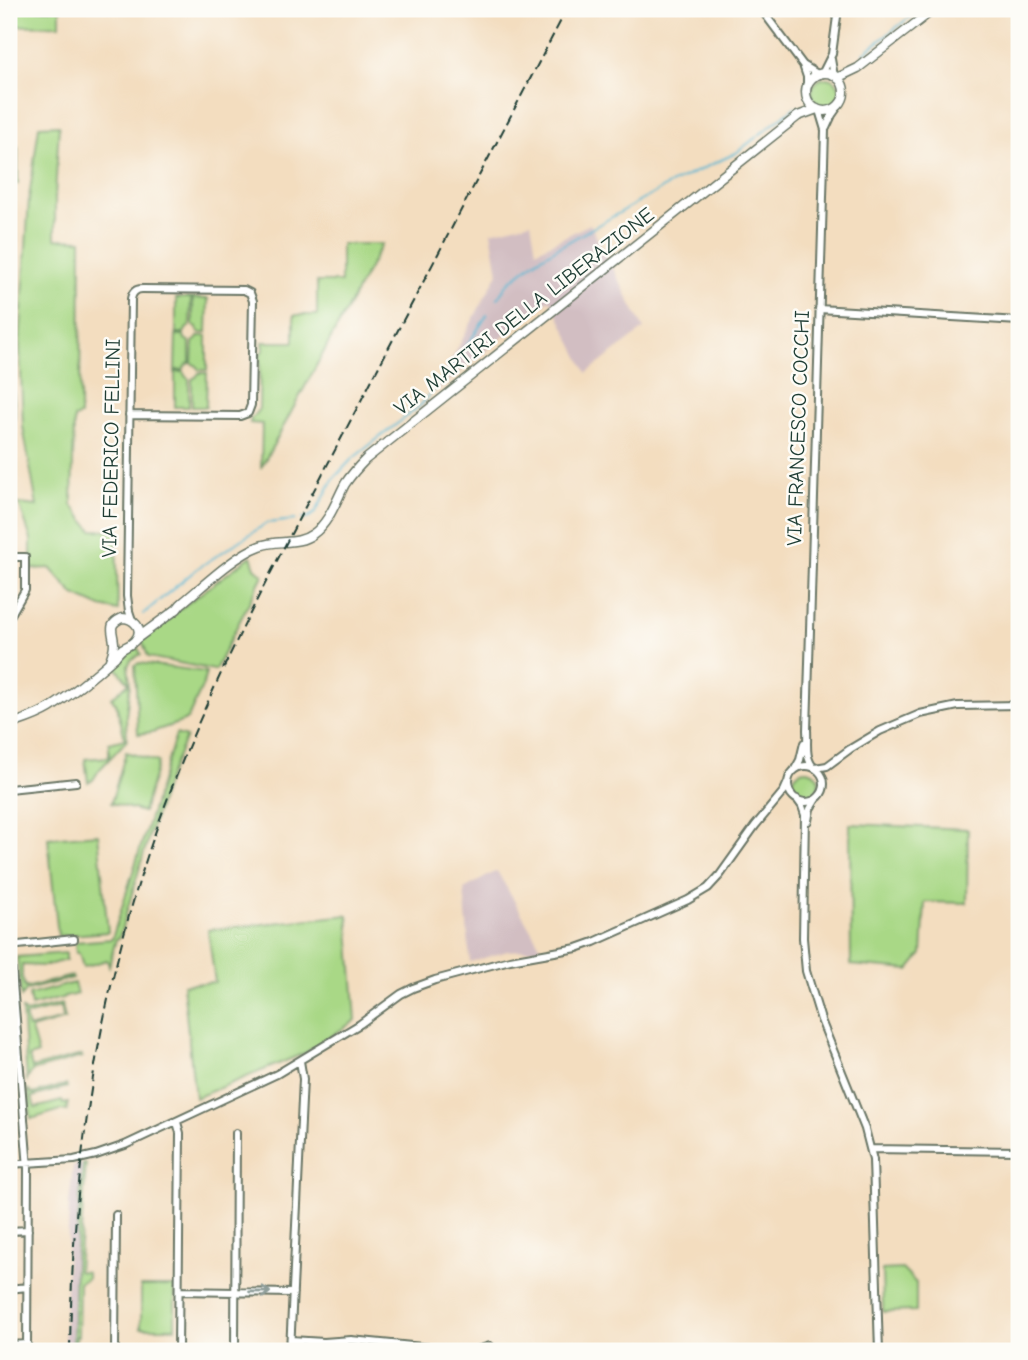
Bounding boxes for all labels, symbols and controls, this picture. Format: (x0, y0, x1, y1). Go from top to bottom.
street label: VIA MARTIRI DELLA LIBERAZIONE (389, 202, 659, 420)
street label: VIA FRANCESCO COCCHI (782, 310, 814, 546)
street label: VIA FEDERICO FELLINI (97, 338, 125, 558)
one-way arrow (249, 1286, 272, 1299)

